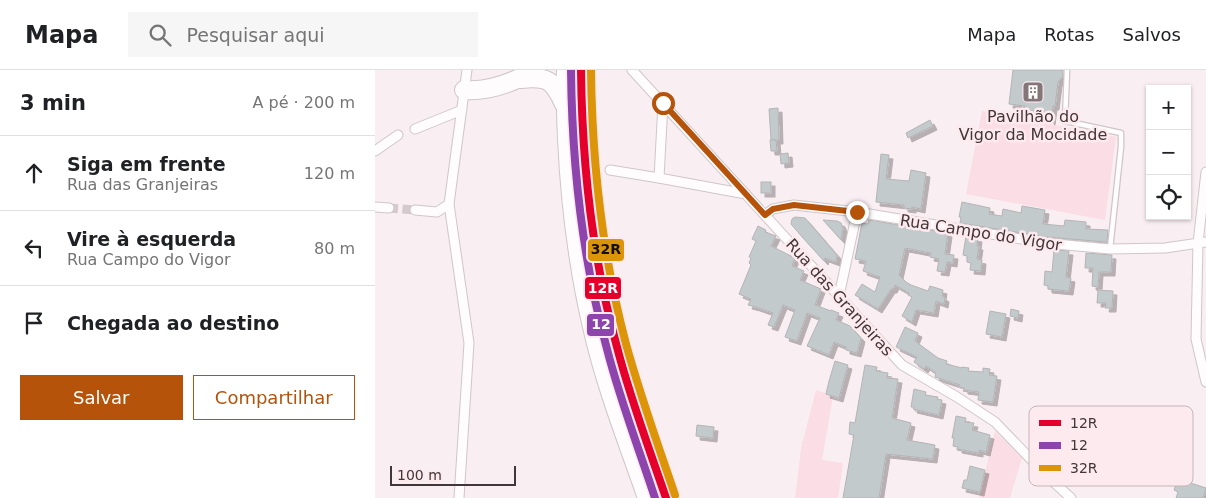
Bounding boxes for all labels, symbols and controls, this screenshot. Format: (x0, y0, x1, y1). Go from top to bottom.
search box (128, 12, 478, 57)
text: Mapa (25, 21, 98, 49)
icon: search (146, 21, 174, 49)
text: Pesquisar aqui (186, 24, 325, 46)
text: Mapa (967, 24, 1016, 45)
text: Rotas (1044, 24, 1095, 45)
text: Salvos (1123, 24, 1181, 45)
building icon: Pavilhão do Vigor da Mocidade (1021, 80, 1045, 104)
map controls (1146, 85, 1191, 220)
button: + (1146, 85, 1191, 130)
text: 3 min (20, 91, 86, 115)
route start (652, 92, 675, 115)
text: A pé · 200 m (253, 93, 355, 112)
place label: Pavilhão do Vigor da Mocidade (959, 107, 1107, 144)
button: − (1146, 130, 1191, 175)
text: Siga em frente (67, 153, 226, 175)
icon: ahead (20, 159, 48, 187)
text: 120 m (304, 164, 355, 183)
text: Rua das Granjeiras (67, 175, 218, 194)
button: locate (1146, 175, 1191, 220)
route end (846, 201, 869, 224)
street label: Rua Campo do Vigor (899, 210, 1064, 255)
text: Vire à esquerda (67, 228, 236, 250)
icon: left (20, 234, 48, 262)
street label: Rua das Granjeiras (782, 235, 897, 360)
line badge: 32R (587, 238, 625, 262)
text: 80 m (314, 239, 355, 258)
text: 32R (591, 241, 621, 257)
text: Rua Campo do Vigor (67, 250, 231, 269)
line badge: 12R (584, 276, 622, 300)
text: 12R (588, 280, 618, 296)
icon: arrive (20, 309, 48, 337)
text: Chegada ao destino (67, 312, 279, 334)
line badge: 12 (586, 313, 615, 337)
text: 12 (591, 316, 611, 332)
button: Salvar (20, 375, 183, 420)
button: Compartilhar (193, 375, 355, 420)
legend (1029, 406, 1193, 486)
text: 12R (1070, 415, 1098, 431)
text: 12 (1070, 437, 1088, 453)
text: 32R (1070, 460, 1098, 476)
scale bar (390, 463, 516, 486)
text: 100 m (397, 467, 442, 483)

